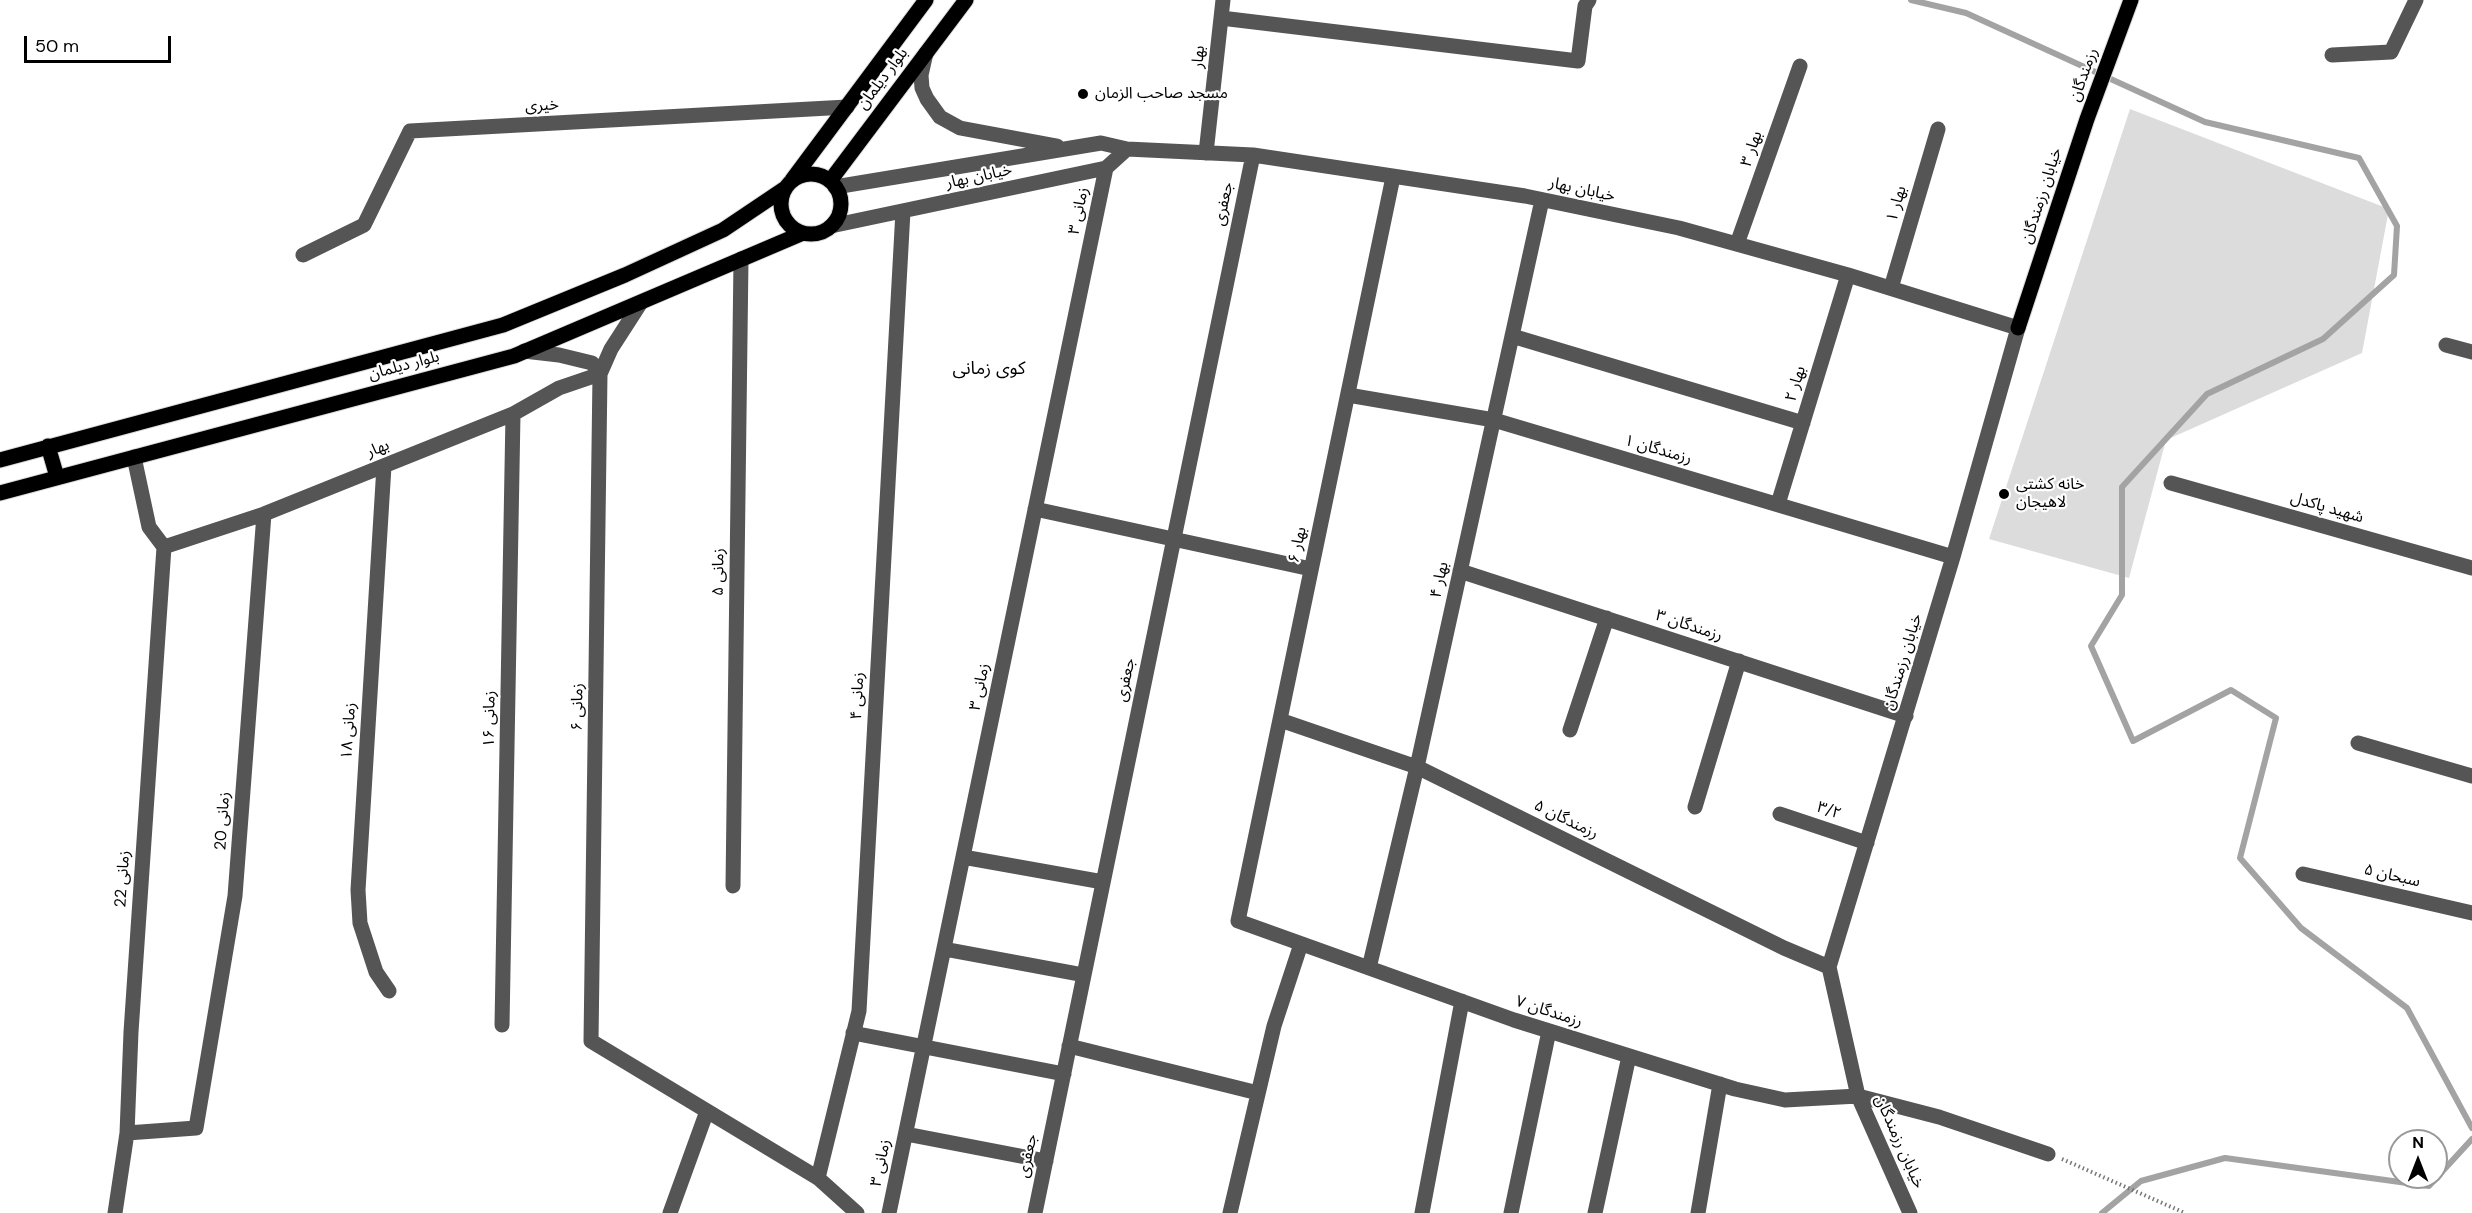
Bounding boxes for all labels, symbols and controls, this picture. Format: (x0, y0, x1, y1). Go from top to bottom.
scale bar (27, 24, 174, 62)
text: 50 m (35, 34, 79, 58)
street label: بلوار دیلمان (853, 44, 913, 114)
street label: بهار (1188, 45, 1210, 69)
street label: رزمندگان (2065, 46, 2103, 104)
place label: مسجد صاحب الزمان (1095, 84, 1228, 104)
marker: مسجد صاحب الزمان (1076, 87, 1090, 101)
street label: خیری (525, 96, 559, 116)
street label: بهار ۳ (1737, 129, 1767, 169)
street label: خیابان رزمندگان (2017, 146, 2067, 246)
street label: خیابان بهار (944, 161, 1014, 193)
street label: خیابان بهار (1547, 174, 1617, 206)
street label: جعفری (1210, 180, 1238, 228)
street label: بهار ۱ (1883, 184, 1911, 224)
street label: زمانی ۳ (1065, 186, 1093, 236)
street label: بلوار دیلمان (366, 347, 442, 385)
district label: کوی زمانی (952, 358, 1026, 380)
street label: بهار ۲ (1782, 364, 1810, 404)
street label: رزمندگان ۱ (1622, 431, 1694, 469)
street label: بهار (364, 436, 392, 462)
place label: خانه کشتی لاهیجان (2016, 475, 2084, 513)
marker: خانه کشتی لاهیجان (1997, 487, 2011, 501)
street label: شهید پاکدل (2288, 488, 2366, 528)
street label: بهار ۶ (1285, 525, 1311, 565)
street label: زمانی ۵ (709, 548, 729, 596)
street label: بهار ۴ (1427, 560, 1453, 600)
street label: رزمندگان ۳ (1653, 606, 1725, 646)
street label: خیابان رزمندگان (1879, 611, 1927, 713)
street label: جعفری (1112, 656, 1140, 704)
street label: زمانی ۳ (966, 662, 994, 712)
street label: زمانی ۴ (847, 672, 869, 720)
street label: زمانی ۶ (568, 683, 588, 731)
street label: زمانی ۱۶ (480, 690, 500, 748)
street label: زمانی ۱۸ (337, 702, 361, 760)
street label: زمانی 20 (211, 791, 235, 851)
street label: رزمندگان ۵ (1531, 796, 1601, 844)
street label: ۳/۲ (1814, 798, 1844, 824)
street label: زمانی 22 (111, 850, 135, 908)
street label: سبحان ۵ (2362, 860, 2422, 892)
street label: رزمندگان ۷ (1513, 992, 1585, 1032)
street label: خیابان رزمندگان (1870, 1092, 1928, 1192)
north arrow (2388, 1129, 2448, 1189)
street label: جعفری (1014, 1132, 1042, 1180)
text: N (2412, 1132, 2424, 1153)
street label: زمانی ۳ (867, 1138, 895, 1188)

